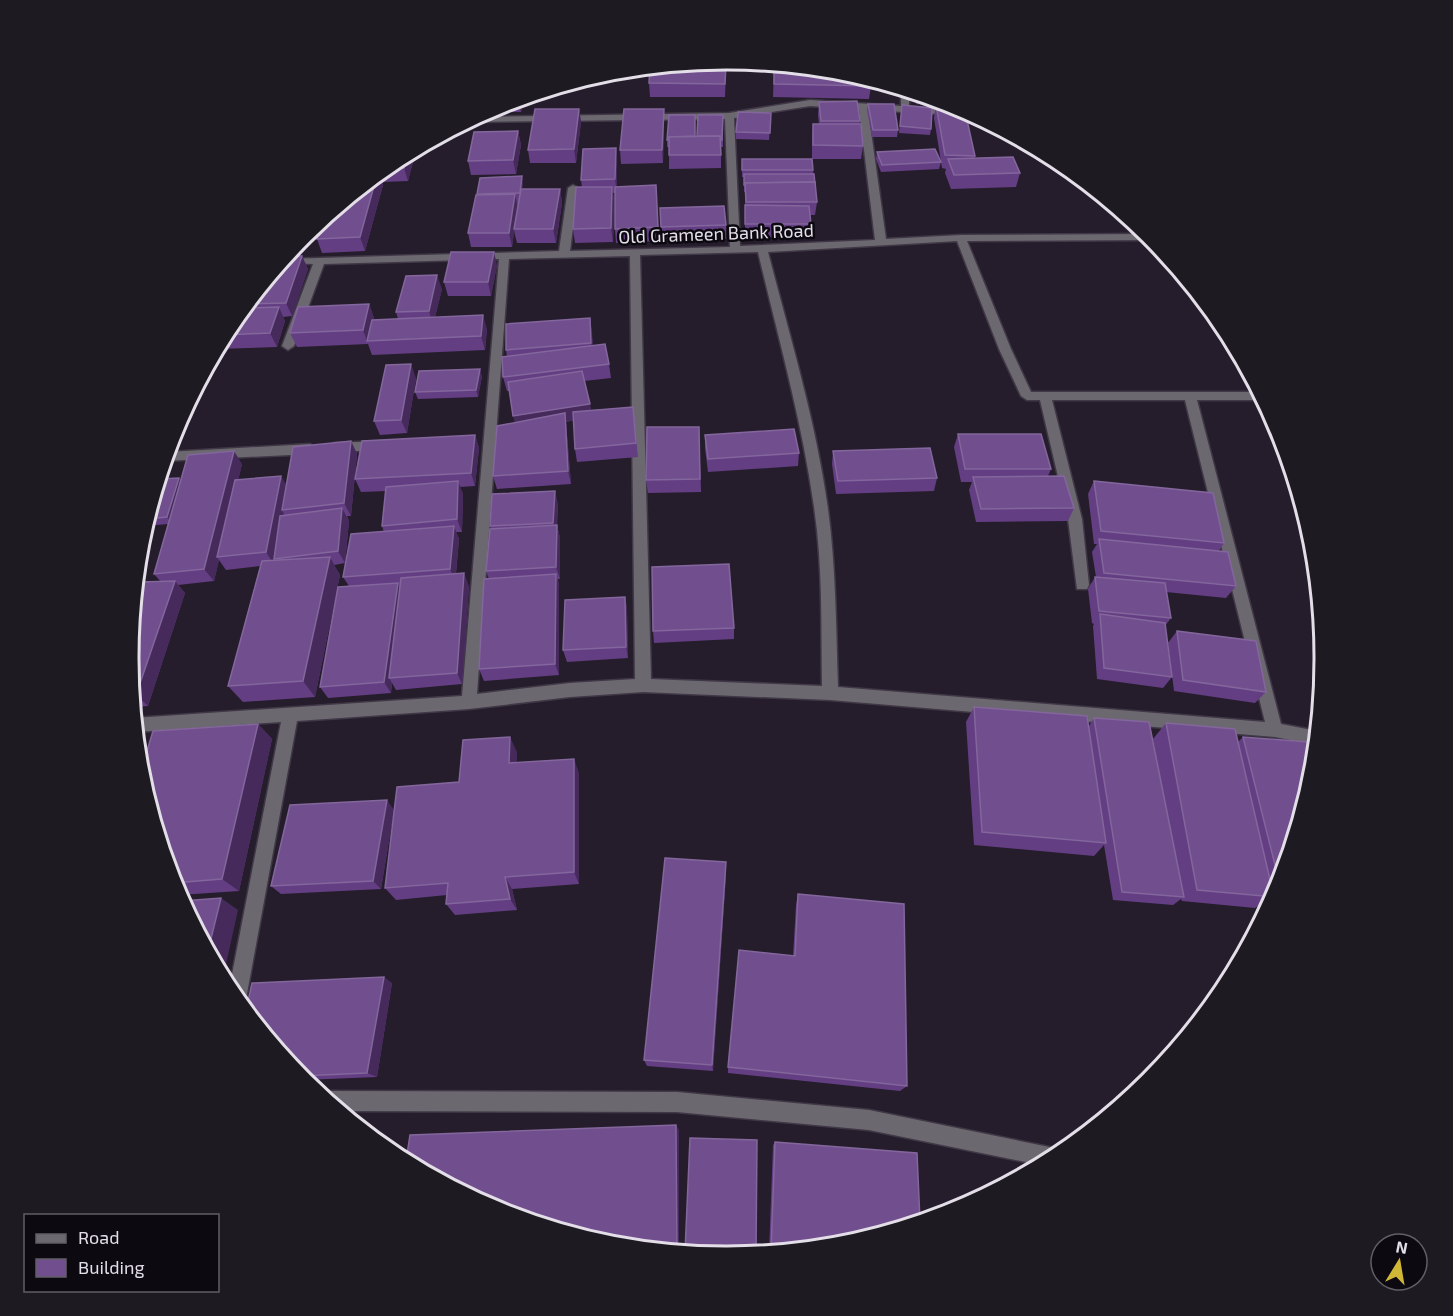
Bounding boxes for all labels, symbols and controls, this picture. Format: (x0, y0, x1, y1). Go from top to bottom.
street label: Old Grameen Bank Road (618, 219, 814, 247)
legend (24, 1214, 219, 1292)
text: Road (78, 1226, 119, 1248)
north arrow (1369, 1232, 1429, 1292)
text: N (1394, 1236, 1409, 1257)
text: Building (78, 1256, 145, 1278)

